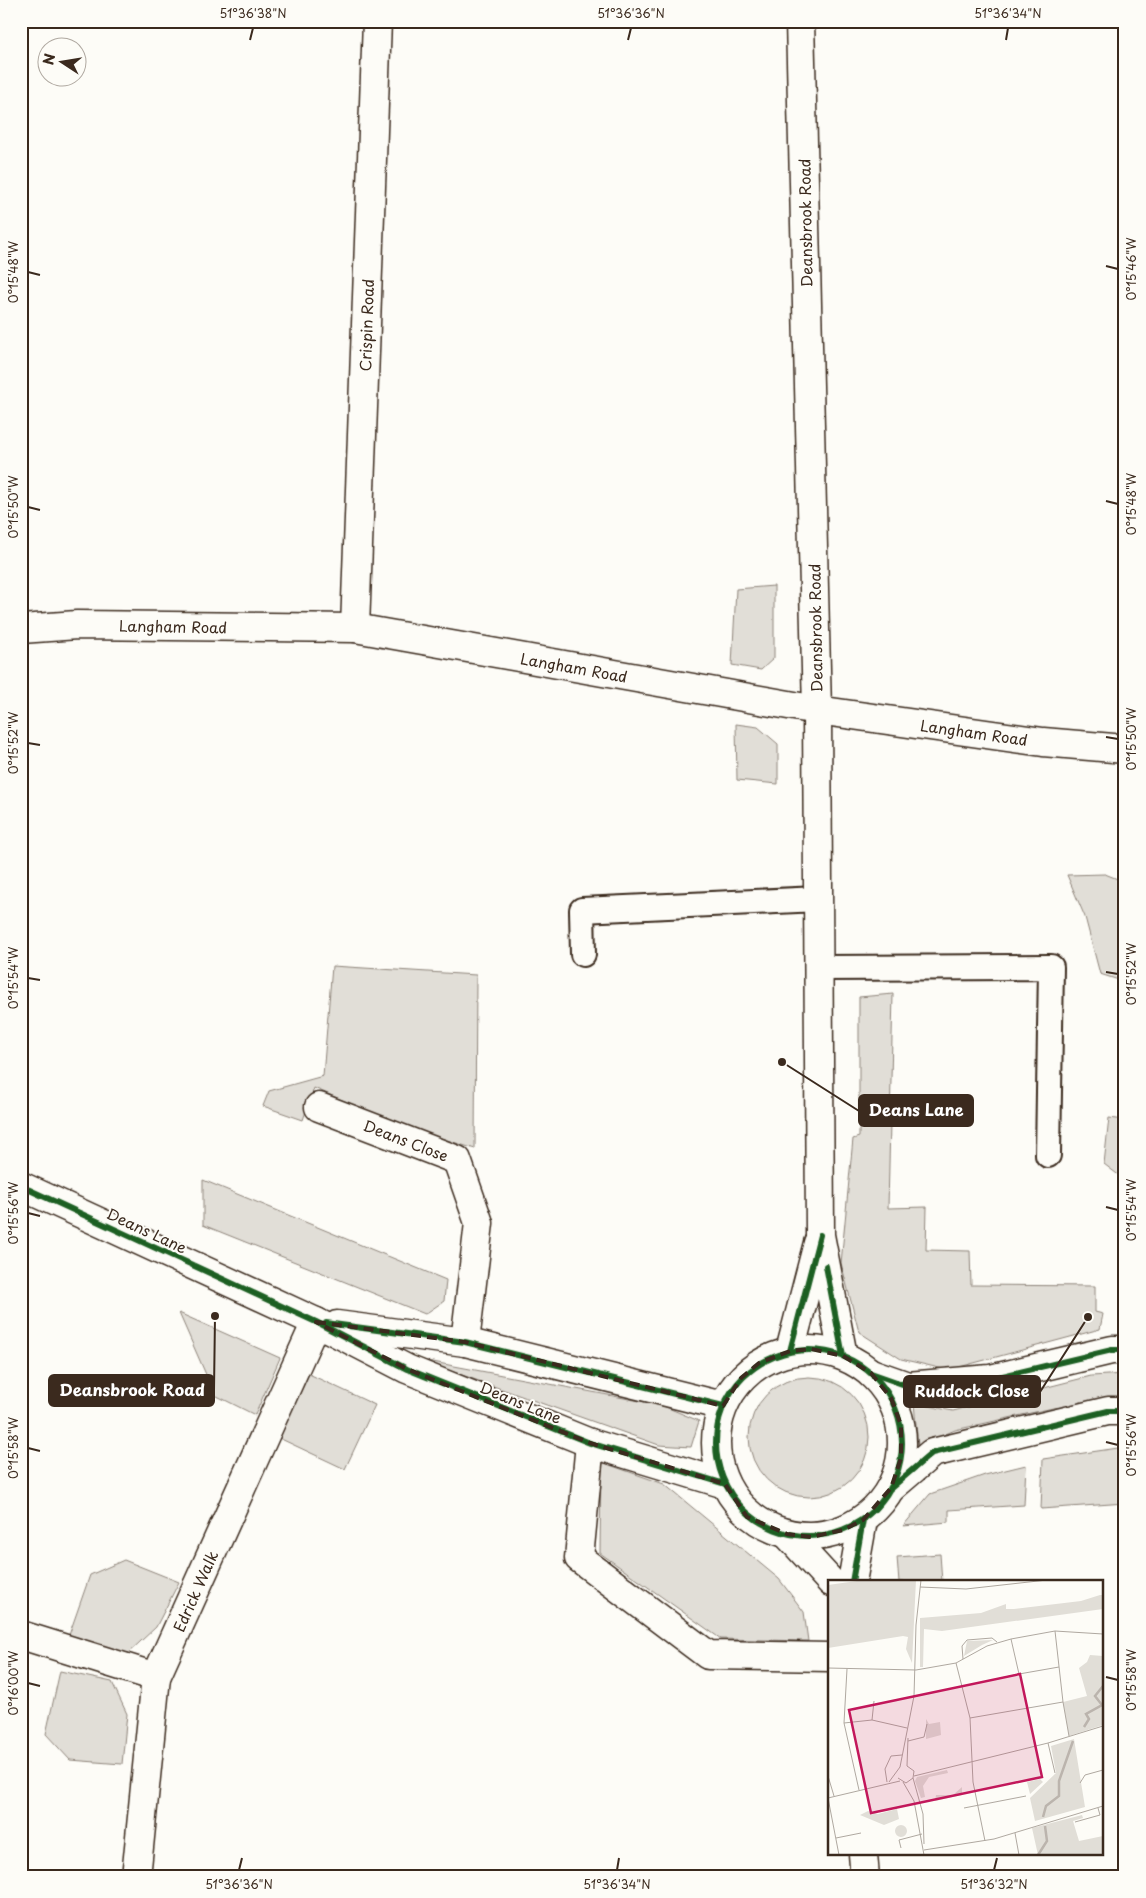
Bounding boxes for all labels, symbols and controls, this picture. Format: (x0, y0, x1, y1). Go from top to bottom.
text: 51°36'38"N (219, 4, 287, 22)
text: 51°36'36"N (597, 4, 665, 22)
text: 51°36'34"N (974, 4, 1042, 22)
north arrow (38, 38, 88, 88)
text: N (37, 52, 60, 67)
street label: Deansbrook Road (792, 158, 818, 288)
text: 0°15'46"W (1122, 237, 1140, 301)
text: 0°15'48"W (4, 240, 22, 303)
street label: Crispin Road (353, 278, 379, 372)
text: 0°15'48"W (1122, 472, 1140, 535)
text: 0°15'50"W (4, 475, 22, 539)
street label: Deansbrook Road (802, 563, 828, 693)
street label: Langham Road (119, 614, 227, 638)
street label: Langham Road (519, 646, 629, 688)
text: 0°15'50"W (1122, 707, 1140, 771)
text: 0°15'52"W (4, 711, 22, 774)
street label: Langham Road (919, 713, 1029, 751)
text: 0°15'52"W (1122, 942, 1140, 1005)
text: 0°15'54"W (4, 946, 22, 1009)
callout: Deans Lane (859, 1095, 973, 1126)
text: Deans Lane (868, 1097, 964, 1121)
street label: Deans Close (360, 1113, 452, 1167)
text: 0°15'54"W (1122, 1178, 1140, 1241)
text: 0°15'56"W (4, 1181, 22, 1244)
street label: Deans Lane (103, 1201, 191, 1259)
callout: Deansbrook Road (49, 1375, 214, 1406)
street label: Deans Lane (477, 1375, 565, 1429)
callout: Ruddock Close (904, 1376, 1040, 1407)
text: Deansbrook Road (59, 1377, 205, 1401)
text: Ruddock Close (915, 1378, 1030, 1402)
text: 0°15'56"W (1122, 1413, 1140, 1476)
text: 0°15'58"W (4, 1416, 22, 1479)
street label: Edrick Walk (167, 1547, 223, 1635)
inset map (828, 1580, 1104, 1856)
text: 0°15'58"W (1122, 1648, 1140, 1711)
text: 0°16'00"W (4, 1650, 22, 1715)
text: 51°36'36"N (205, 1875, 273, 1893)
text: 51°36'34"N (583, 1875, 651, 1893)
text: 51°36'32"N (960, 1875, 1028, 1893)

